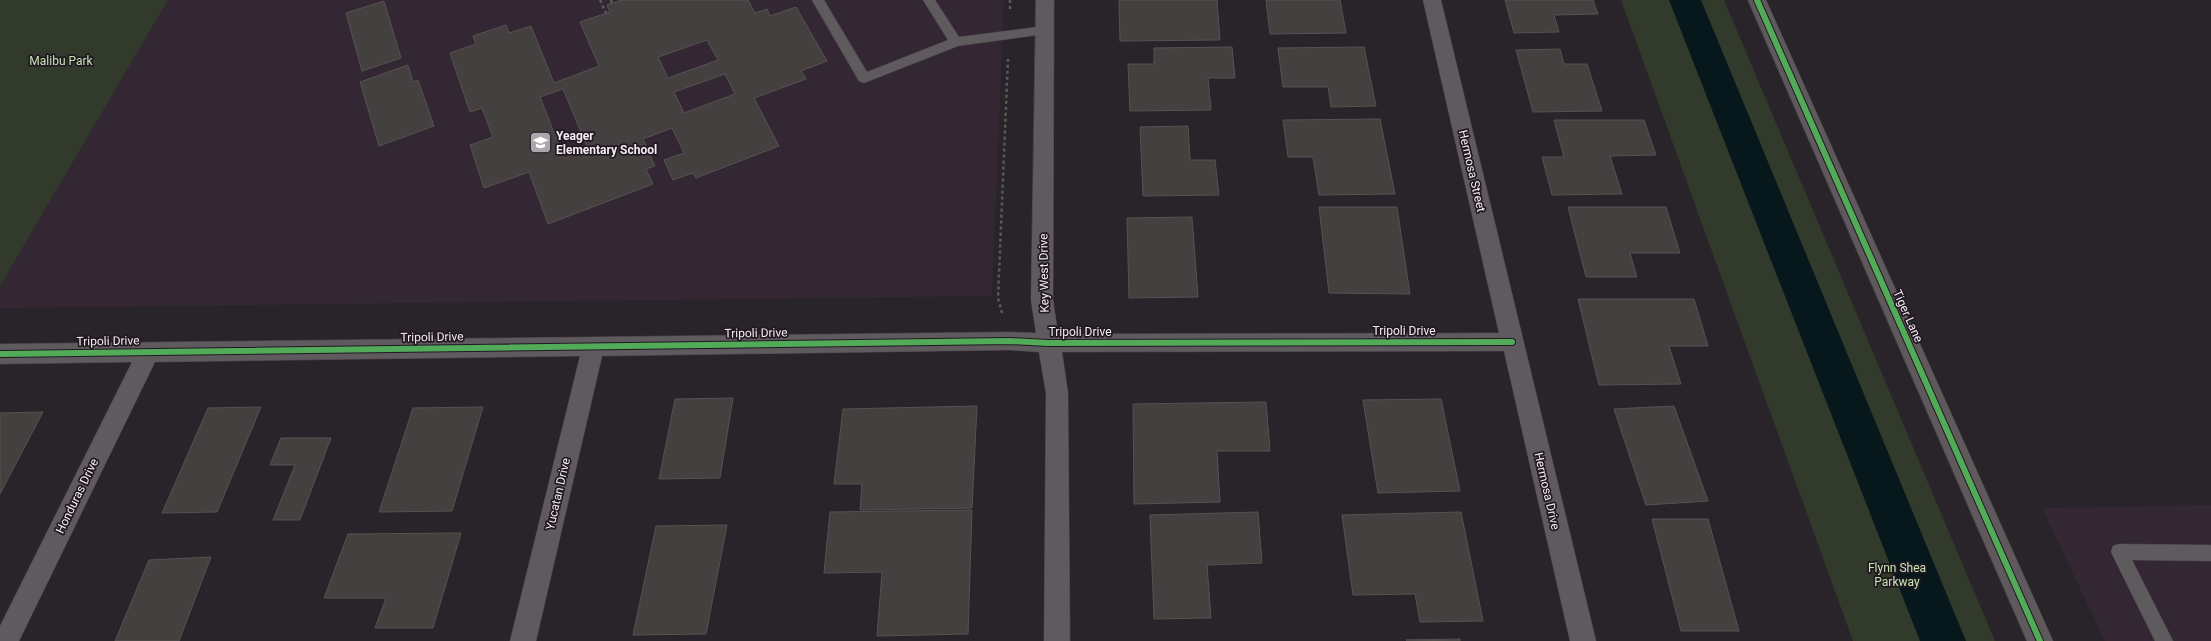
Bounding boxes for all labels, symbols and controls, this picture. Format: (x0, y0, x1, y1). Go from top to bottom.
park label: Malibu Park (29, 54, 94, 68)
place label: Yeager Elementary School (556, 129, 657, 157)
street label: Hermosa Street (1456, 129, 1488, 213)
school or university icon: Yeager Elementary School (528, 130, 554, 156)
street label: Key West Drive (1036, 233, 1052, 313)
street label: Tiger Lane (1890, 287, 1926, 345)
street label: Tripoli Drive (1372, 324, 1436, 338)
street label: Tripoli Drive (724, 325, 788, 341)
street label: Tripoli Drive (1048, 325, 1112, 339)
street label: Tripoli Drive (400, 329, 464, 345)
street label: Tripoli Drive (76, 333, 140, 349)
street label: Hermosa Drive (1531, 451, 1563, 531)
street label: Honduras Drive (53, 456, 101, 536)
street label: Yucatan Drive (543, 457, 573, 531)
park label: Flynn Shea Parkway (1868, 561, 1926, 589)

